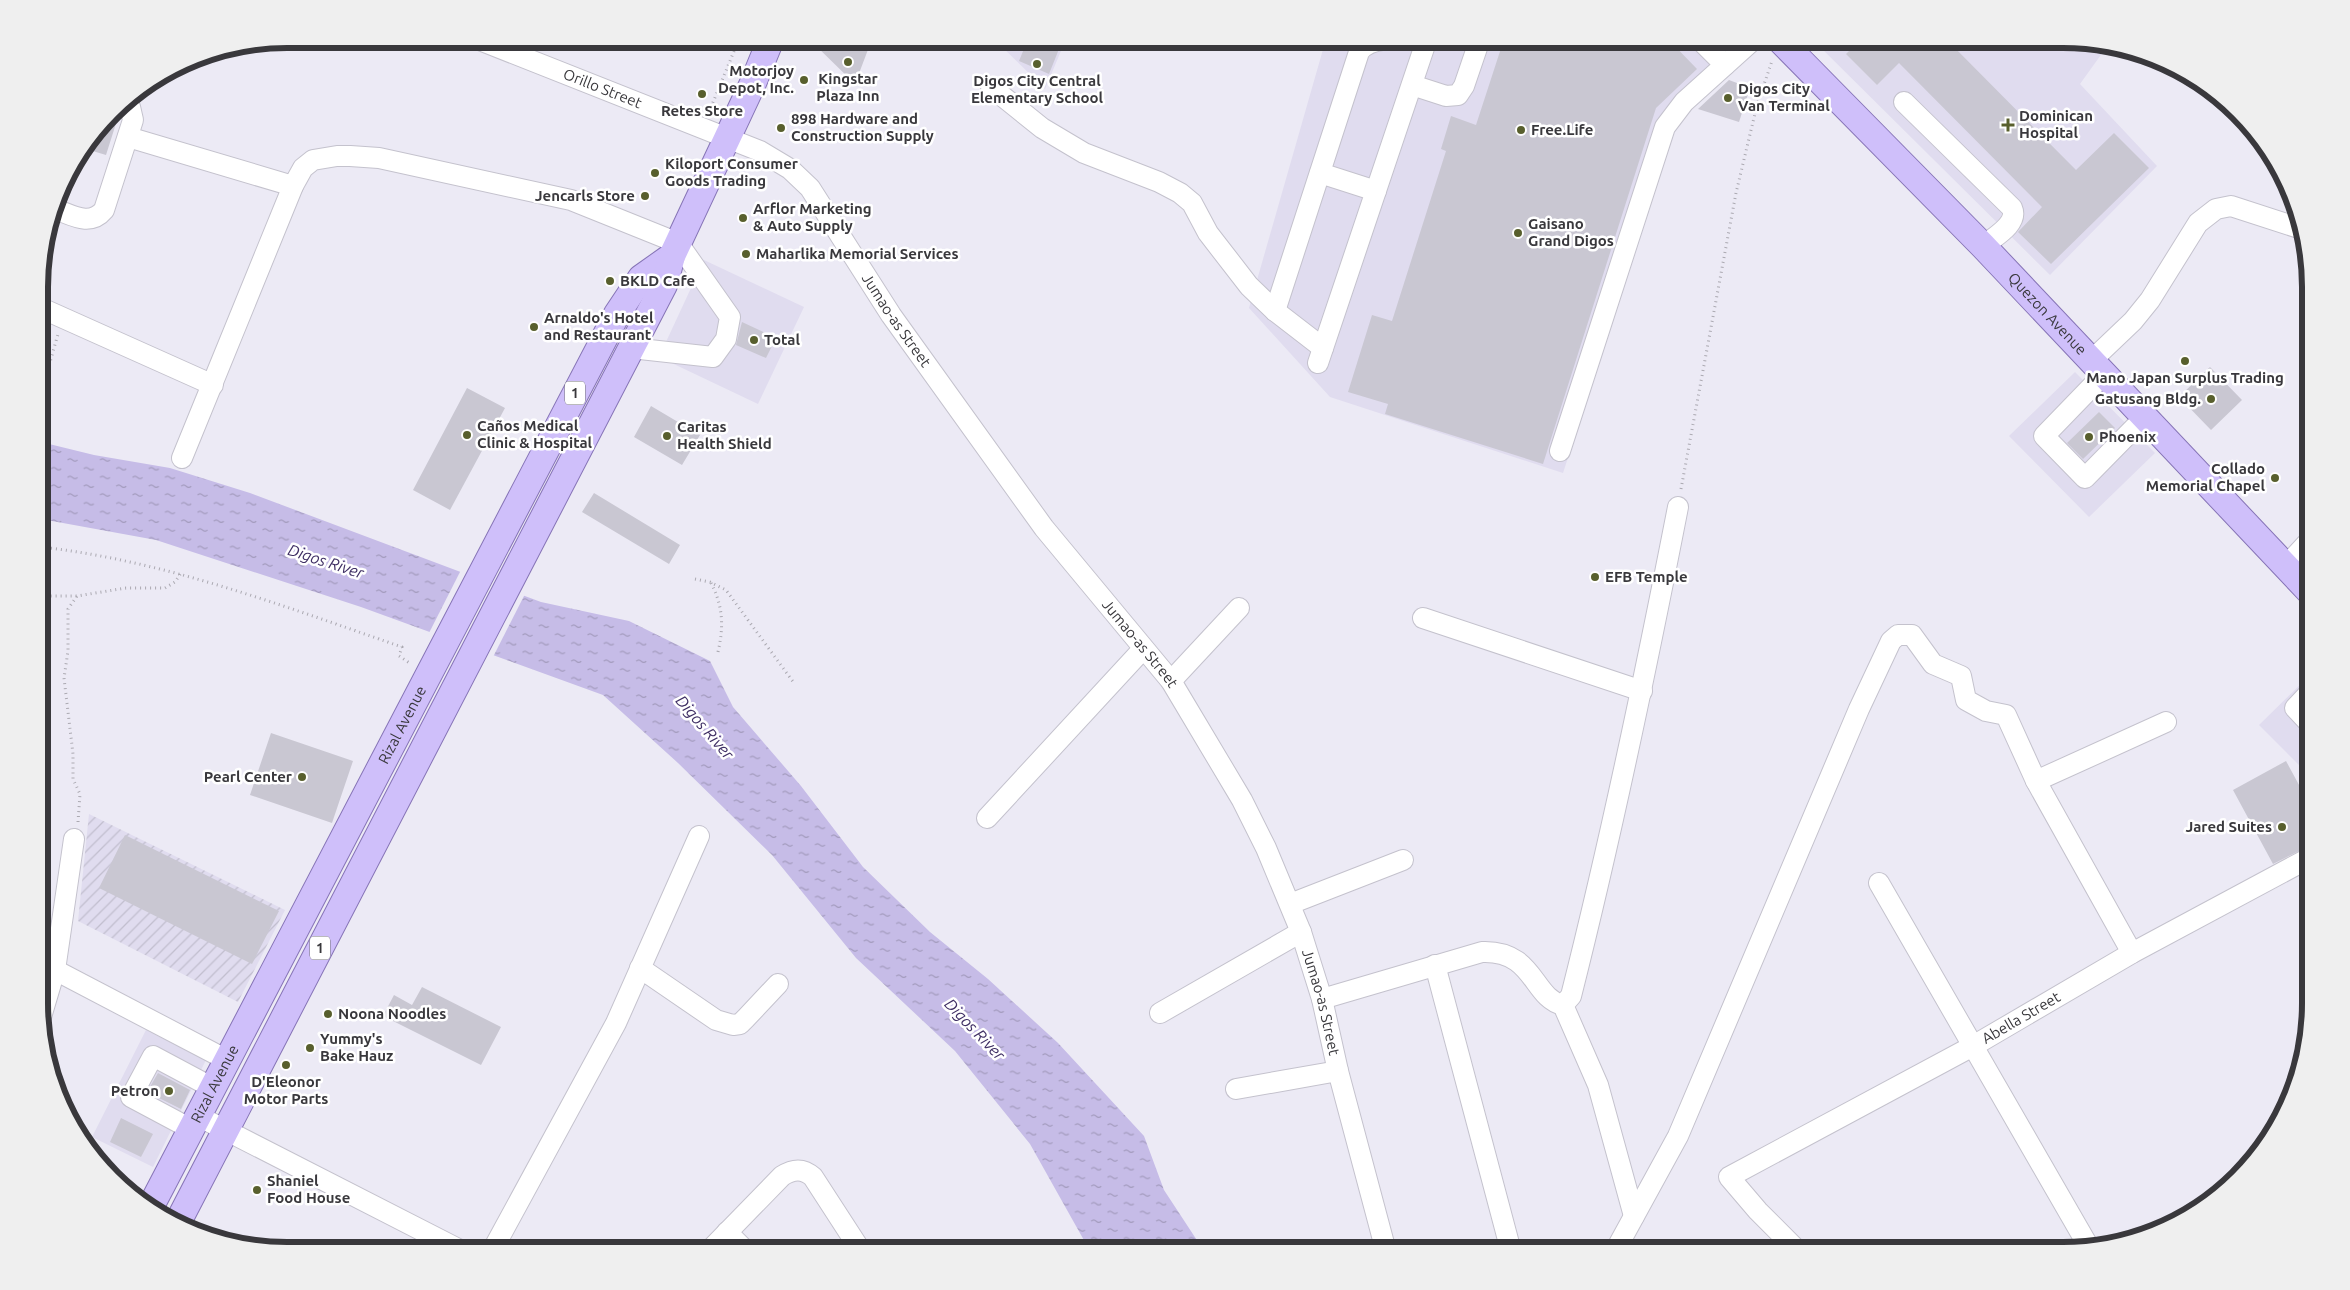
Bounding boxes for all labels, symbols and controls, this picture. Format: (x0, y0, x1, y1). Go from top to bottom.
marker: Kingstar Plaza Inn (842, 56, 854, 68)
marker: Digos City Central Elementary School (1031, 58, 1043, 70)
place label: Motorjoy Depot, Inc. (718, 62, 794, 96)
street label: Orillo Street (561, 65, 645, 111)
place label: Kingstar Plaza Inn (816, 70, 880, 104)
place label: Digos City Central Elementary School (971, 72, 1104, 106)
marker: Motorjoy Depot, Inc. (798, 74, 810, 86)
place label: Digos City Van Terminal (1738, 80, 1830, 114)
marker: Retes Store (696, 88, 708, 100)
marker: Digos City Van Terminal (1722, 92, 1734, 104)
place label: Retes Store (661, 102, 743, 119)
place label: Dominican Hospital (2019, 107, 2093, 141)
place label: 898 Hardware and Construction Supply (791, 110, 934, 144)
marker: Dominican Hospital (2001, 118, 2015, 132)
place label: Free.Life (1531, 121, 1593, 138)
marker: 898 Hardware and Construction Supply (775, 122, 787, 134)
marker: Free.Life (1515, 124, 1527, 136)
place label: Kiloport Consumer Goods Trading (665, 155, 799, 189)
marker: Kiloport Consumer Goods Trading (649, 167, 661, 179)
place label: Jencarls Store (535, 187, 635, 204)
marker: Jencarls Store (639, 190, 651, 202)
place label: Arflor Marketing & Auto Supply (753, 200, 872, 234)
marker: Arflor Marketing & Auto Supply (737, 212, 749, 224)
place label: Gaisano Grand Digos (1528, 215, 1614, 249)
marker: Gaisano Grand Digos (1512, 227, 1524, 239)
place label: Maharlika Memorial Services (756, 245, 959, 262)
marker: Maharlika Memorial Services (740, 248, 752, 260)
street label: Quezon Avenue (2005, 269, 2090, 358)
street label: Jumao-as Street (859, 270, 935, 370)
place label: BKLD Cafe (620, 272, 695, 289)
marker: BKLD Cafe (604, 275, 616, 287)
place label: Arnaldo's Hotel and Restaurant (544, 309, 654, 343)
marker: Arnaldo's Hotel and Restaurant (528, 321, 540, 333)
place label: Total (764, 331, 800, 348)
marker: Total (748, 334, 760, 346)
marker: Mano Japan Surplus Trading (2179, 355, 2191, 367)
place label: Mano Japan Surplus Trading (2086, 369, 2284, 386)
road number: 1 (565, 382, 585, 404)
place label: Gatusang Bldg. (2095, 390, 2201, 407)
marker: Gatusang Bldg. (2205, 393, 2217, 405)
place label: Caños Medical Clinic & Hospital (477, 417, 593, 451)
place label: Caritas Health Shield (677, 418, 772, 452)
place label: Phoenix (2099, 428, 2156, 445)
marker: Caños Medical Clinic & Hospital (461, 429, 473, 441)
marker: Caritas Health Shield (661, 430, 673, 442)
marker: Phoenix (2083, 431, 2095, 443)
place label: Collado Memorial Chapel (2146, 460, 2265, 494)
marker: Collado Memorial Chapel (2269, 472, 2281, 484)
water label: Digos River (286, 540, 367, 582)
place label: EFB Temple (1605, 568, 1688, 585)
marker: EFB Temple (1589, 571, 1601, 583)
street label: Jumao-as Street (1099, 596, 1182, 690)
street label: Rizal Avenue (375, 683, 429, 767)
water label: Digos River (672, 691, 738, 763)
place label: Pearl Center (204, 768, 293, 785)
marker: Pearl Center (296, 771, 308, 783)
place label: Jared Suites (2185, 818, 2272, 835)
marker: Jared Suites (2276, 821, 2288, 833)
road number: 1 (310, 936, 330, 960)
street label: Jumao-as Street (1299, 947, 1343, 1057)
street label: Abella Street (1979, 988, 2063, 1047)
water label: Digos River (941, 995, 1009, 1064)
place label: Noona Noodles (338, 1005, 446, 1022)
marker: Noona Noodles (322, 1008, 334, 1020)
place label: Yummy's Bake Hauz (320, 1030, 393, 1064)
street label: Rizal Avenue (187, 1042, 242, 1126)
marker: Yummy's Bake Hauz (304, 1042, 316, 1054)
marker: D'Eleonor Motor Parts (280, 1059, 292, 1071)
place label: D'Eleonor Motor Parts (244, 1073, 328, 1107)
place label: Petron (111, 1082, 159, 1099)
marker: Petron (163, 1085, 175, 1097)
place label: Shaniel Food House (267, 1172, 350, 1206)
marker: Shaniel Food House (251, 1184, 263, 1196)

